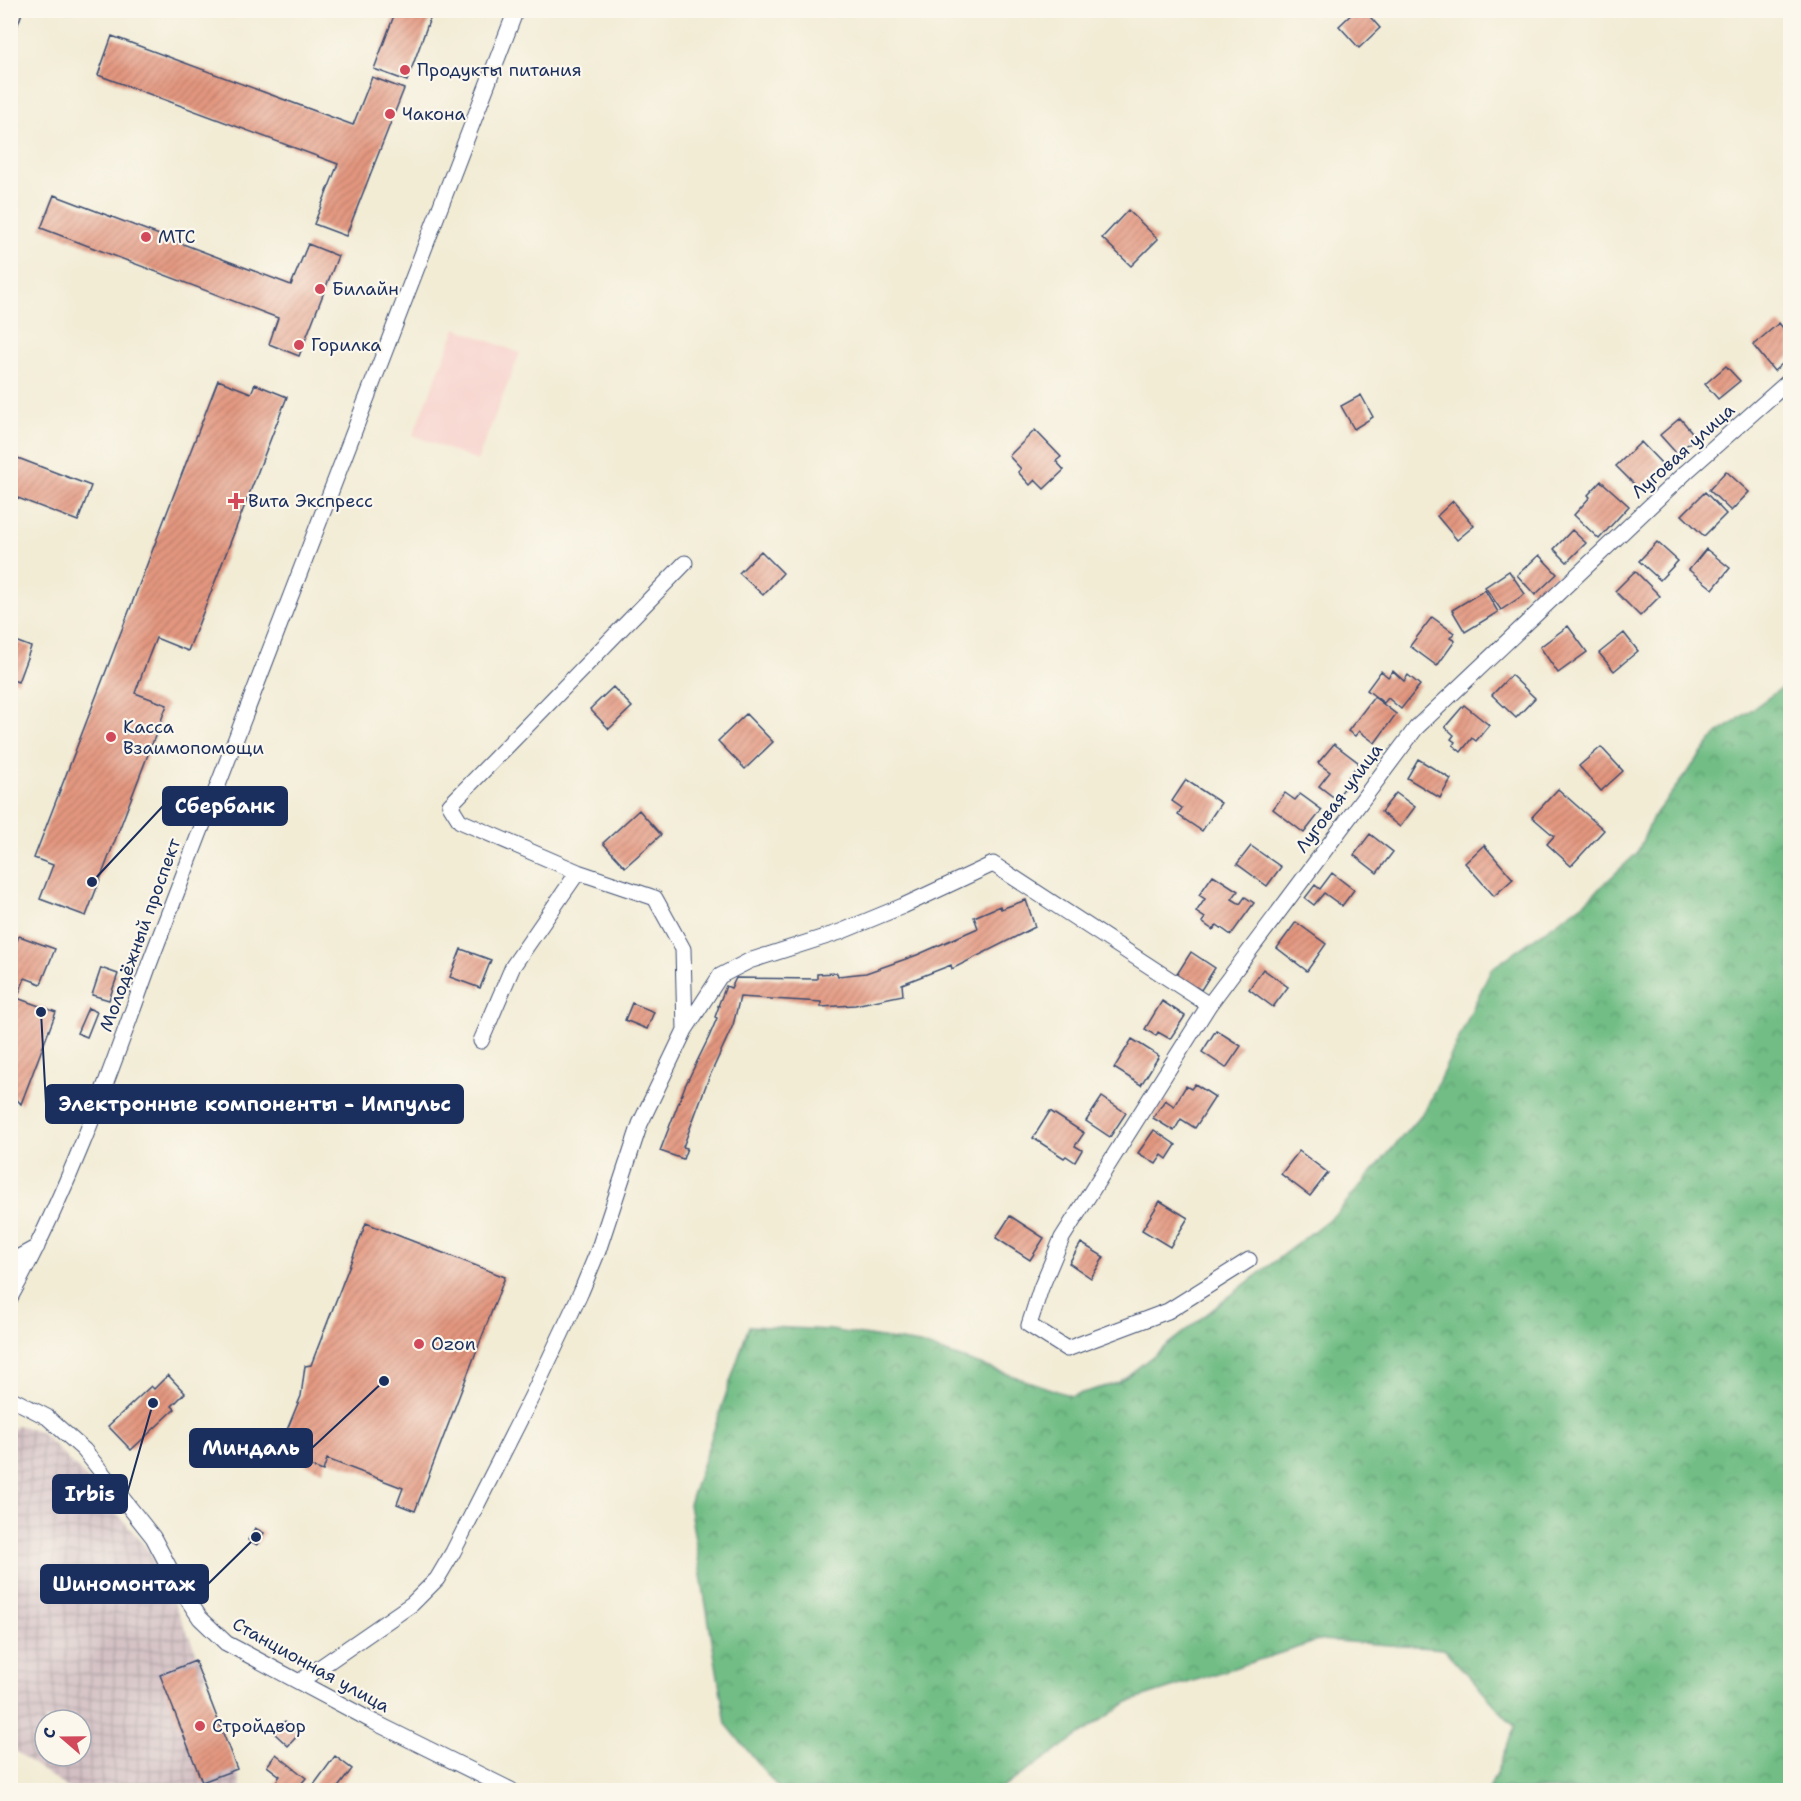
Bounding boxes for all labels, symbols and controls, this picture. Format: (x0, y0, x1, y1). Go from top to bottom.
place label: Продукты питания (417, 58, 582, 82)
marker: Продукты питания (398, 63, 412, 77)
place label: Чакона (402, 102, 466, 126)
marker: Чакона (383, 107, 397, 121)
place label: МТС (158, 225, 196, 249)
marker: МТС (139, 230, 153, 244)
place label: Билайн (332, 277, 399, 301)
marker: Билайн (313, 282, 327, 296)
place label: Горилка (311, 333, 381, 357)
marker: Горилка (292, 338, 306, 352)
street label: Луговая улица (1626, 398, 1740, 504)
place label: Вита Экспресс (248, 489, 373, 513)
marker: Вита Экспресс (229, 494, 243, 508)
place label: Касса Взаимопомощи (123, 715, 264, 760)
marker: Касса Взаимопомощи (104, 730, 118, 744)
street label: Луговая улица (1290, 738, 1388, 858)
callout: Сбербанк (163, 787, 287, 825)
text: Сбербанк (175, 793, 276, 819)
street label: Молодёжный проспект (94, 834, 186, 1035)
callout: Электронные компоненты - Импульс (46, 1085, 463, 1123)
text: Электронные компоненты - Импульс (59, 1091, 451, 1117)
place label: Ozon (431, 1332, 476, 1356)
marker: Ozon (412, 1337, 426, 1351)
callout: Миндаль (190, 1429, 312, 1467)
text: Миндаль (202, 1435, 300, 1461)
callout: Irbis (53, 1475, 127, 1513)
text: Irbis (65, 1481, 115, 1507)
callout: Шиномонтаж (41, 1565, 208, 1603)
text: Шиномонтаж (53, 1571, 196, 1597)
street label: Станционная улица (228, 1612, 394, 1718)
north arrow (33, 1708, 93, 1768)
place label: Стройдвор (212, 1714, 306, 1738)
marker: Стройдвор (193, 1719, 207, 1733)
text: С (38, 1725, 61, 1741)

